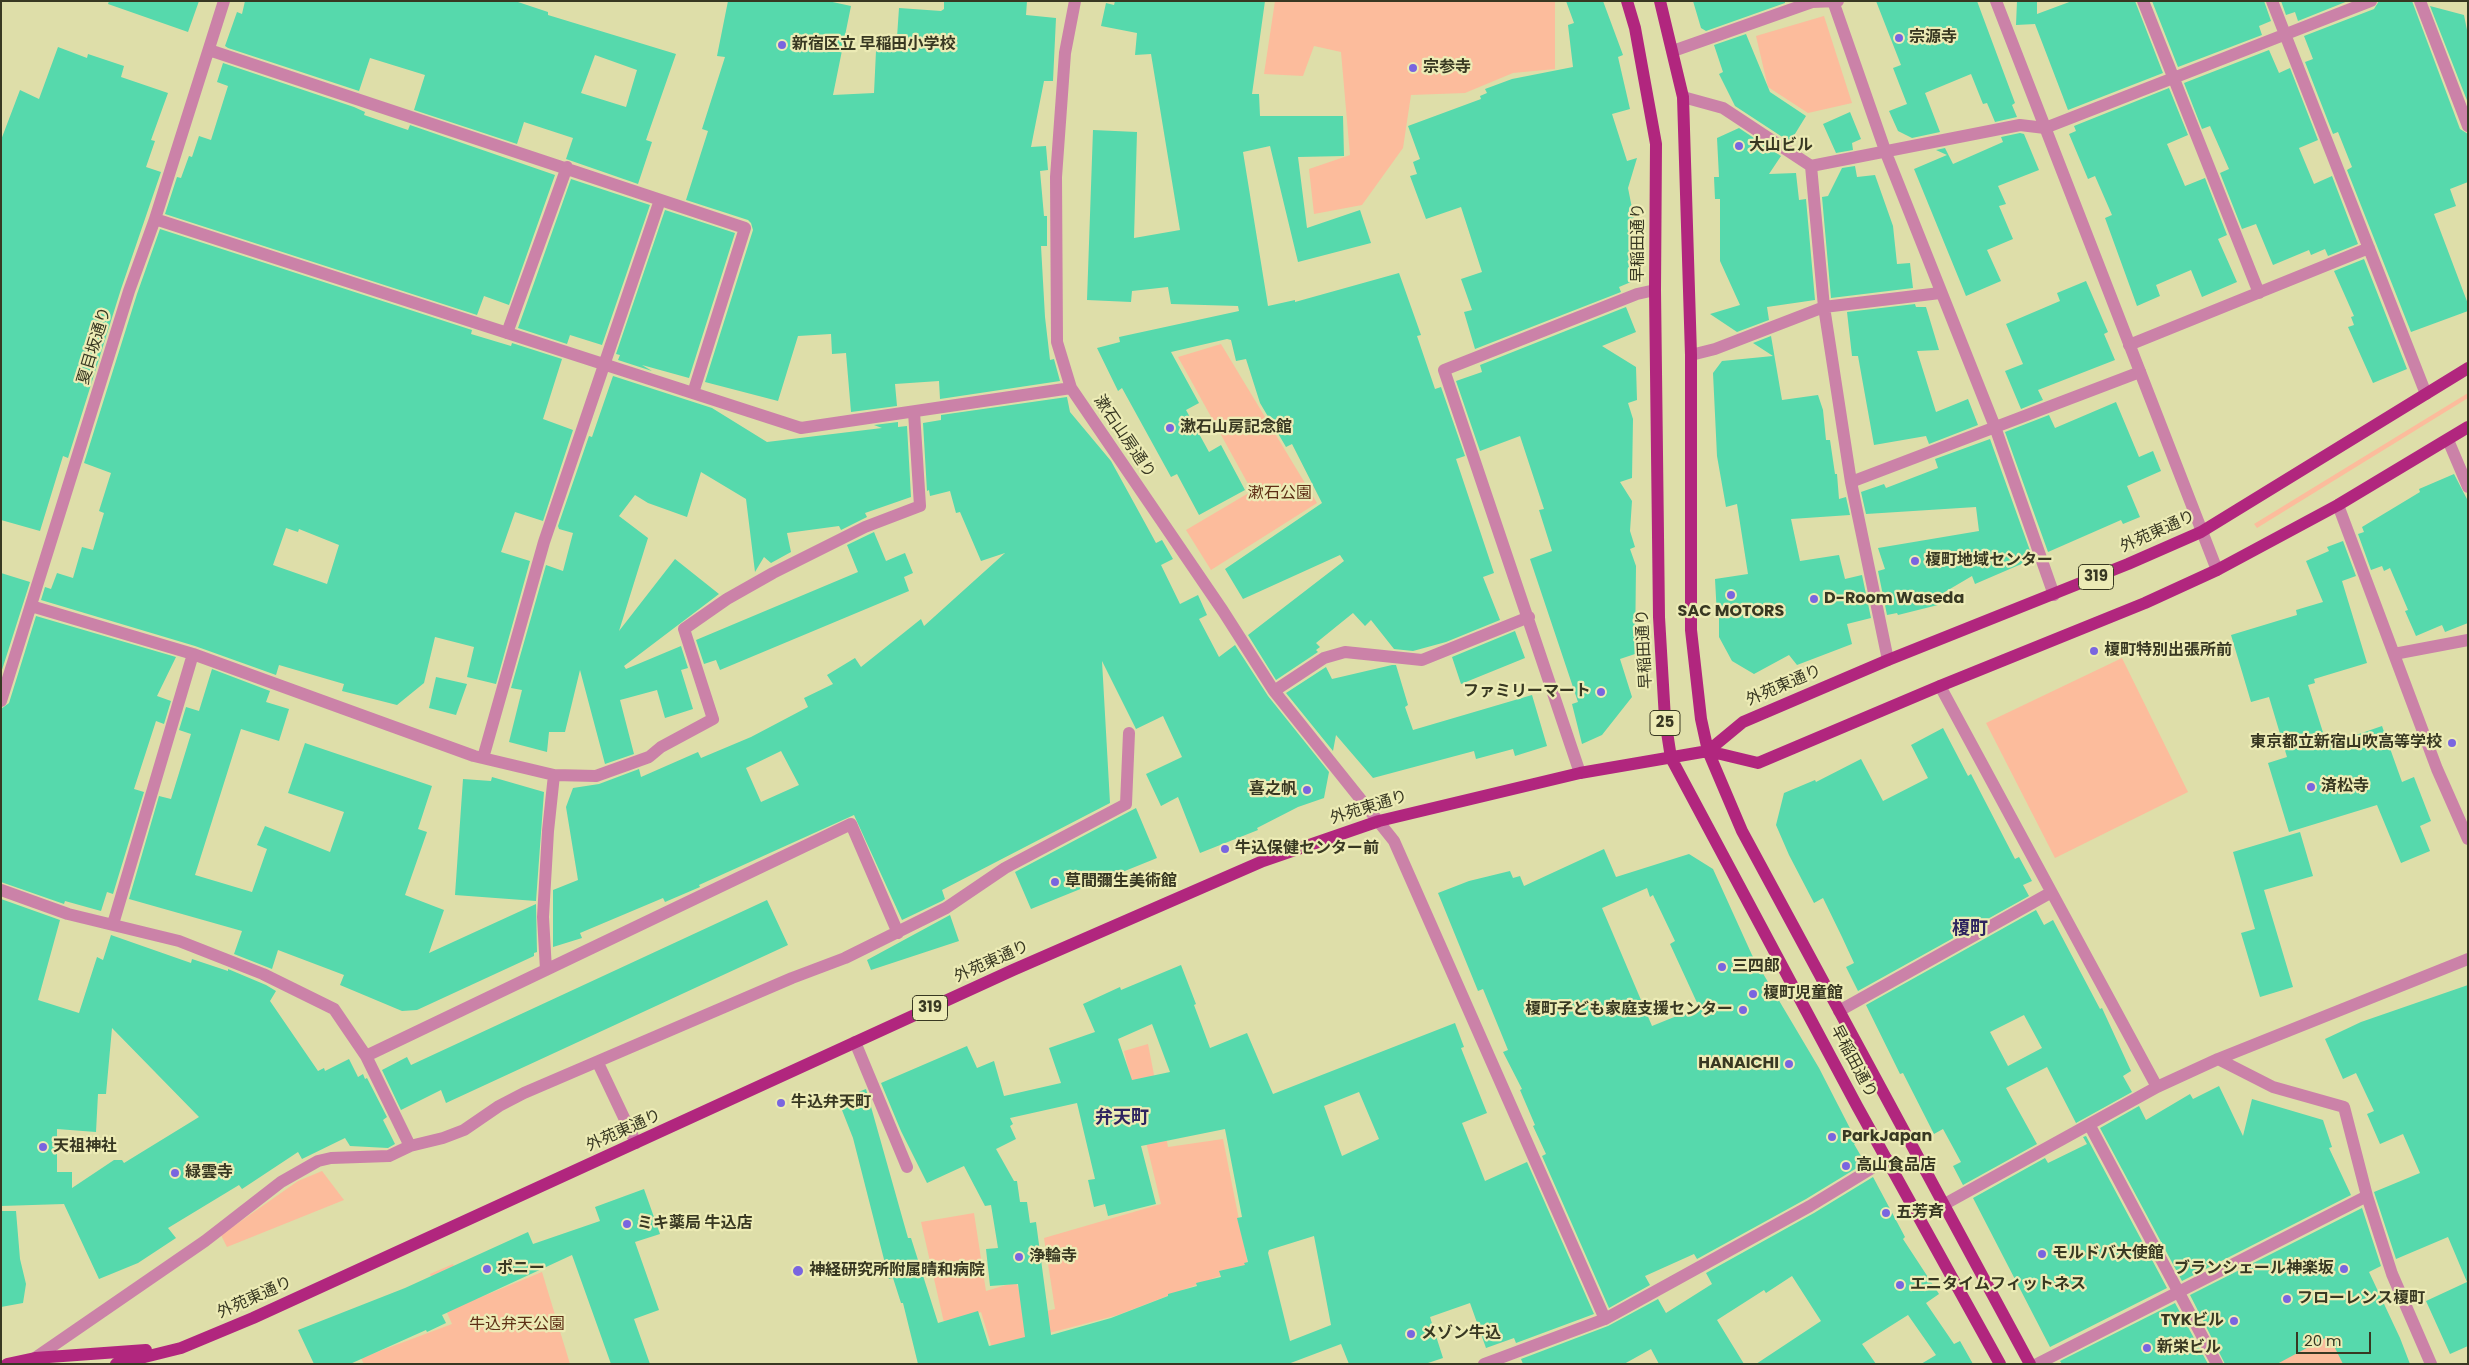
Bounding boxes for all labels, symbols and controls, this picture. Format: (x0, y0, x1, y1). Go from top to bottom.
place label: 宗源寺 (1909, 28, 1957, 48)
marker: 宗源寺 (1893, 32, 1905, 44)
place label: 新宿区立 早稲田小学校 (792, 35, 955, 55)
marker: 新宿区立 早稲田小学校 (776, 39, 788, 51)
place label: 宗参寺 (1423, 58, 1471, 78)
marker: 宗参寺 (1407, 62, 1419, 74)
place label: 大山ビル (1749, 136, 1813, 156)
marker: 大山ビル (1733, 140, 1745, 152)
street label: 早稲田通り (1629, 203, 1649, 283)
street label: 夏目坂通り (74, 305, 116, 387)
street label: 漱石山房通り (1089, 392, 1159, 482)
place label: 漱石山房記念館 (1180, 418, 1292, 438)
marker: 漱石山房記念館 (1164, 422, 1176, 434)
park label: 漱石公園 (1248, 484, 1312, 504)
street label: 外苑東通り (2118, 507, 2198, 557)
place label: 榎町地域センター (1925, 551, 2053, 571)
marker: 榎町地域センター (1909, 555, 1921, 567)
road number: 319 (2078, 564, 2114, 590)
marker: SAC MOTORS (1725, 589, 1737, 601)
place label: D-Room Waseda (1824, 589, 1964, 609)
marker: D-Room Waseda (1808, 593, 1820, 605)
place label: SAC MOTORS (1678, 602, 1784, 622)
street label: 早稲田通り (1633, 609, 1657, 689)
place label: 榎町特別出張所前 (2104, 641, 2232, 661)
marker: 榎町特別出張所前 (2088, 645, 2100, 657)
street label: 外苑東通り (1743, 662, 1825, 710)
place label: ファミリーマート (1463, 682, 1591, 702)
marker: ファミリーマート (1595, 686, 1607, 698)
road number: 25 (1650, 710, 1680, 736)
place label: 東京都立新宿山吹高等学校 (2250, 733, 2442, 753)
marker: 東京都立新宿山吹高等学校 (2446, 737, 2458, 749)
place label: 済松寺 (2321, 777, 2369, 797)
place label: 喜之帆 (1249, 780, 1297, 800)
marker: 済松寺 (2305, 781, 2317, 793)
marker: 喜之帆 (1301, 784, 1313, 796)
street label: 外苑東通り (1328, 787, 1410, 829)
place label: 牛込保健センター前 (1235, 839, 1379, 859)
marker: 牛込保健センター前 (1219, 843, 1231, 855)
place label: 草間彌生美術館 (1065, 872, 1177, 892)
marker: 草間彌生美術館 (1049, 876, 1061, 888)
district label: 榎町 (1952, 918, 1988, 940)
street label: 外苑東通り (952, 937, 1032, 987)
place label: 三四郎 (1732, 957, 1780, 977)
marker: 三四郎 (1716, 961, 1728, 973)
place label: 榎町児童館 (1763, 984, 1843, 1004)
marker: 榎町児童館 (1747, 988, 1759, 1000)
road number: 319 (912, 996, 948, 1020)
place label: 榎町子ども家庭支援センター (1525, 1000, 1733, 1020)
marker: 榎町子ども家庭支援センター (1737, 1004, 1749, 1016)
street label: 早稲田通り (1826, 1022, 1880, 1102)
place label: HANAICHI (1698, 1054, 1779, 1074)
marker: HANAICHI (1783, 1058, 1795, 1070)
place label: 牛込弁天町 (791, 1093, 871, 1113)
marker: 牛込弁天町 (775, 1097, 787, 1109)
street label: 外苑東通り (584, 1106, 664, 1156)
district label: 弁天町 (1095, 1107, 1149, 1129)
place label: ParkJapan (1842, 1127, 1932, 1147)
marker: ParkJapan (1826, 1131, 1838, 1143)
place label: 天祖神社 (53, 1137, 117, 1157)
marker: 天祖神社 (37, 1141, 49, 1153)
place label: 高山食品店 (1856, 1156, 1936, 1176)
marker: 高山食品店 (1840, 1160, 1852, 1172)
place label: 緑雲寺 (185, 1163, 233, 1183)
marker: 緑雲寺 (169, 1167, 181, 1179)
place label: 五芳斉 (1896, 1203, 1944, 1223)
marker: 五芳斉 (1880, 1207, 1892, 1219)
place label: ミキ薬局 牛込店 (637, 1214, 752, 1234)
marker: ミキ薬局 牛込店 (621, 1218, 633, 1230)
place label: モルドバ大使館 (2052, 1244, 2164, 1264)
place label: 浄輪寺 (1029, 1247, 1077, 1267)
marker: モルドバ大使館 (2036, 1248, 2048, 1260)
marker: 浄輪寺 (1013, 1251, 1025, 1263)
place label: ポニー (497, 1259, 545, 1279)
place label: ブランシェール神楽坂 (2174, 1259, 2334, 1279)
place label: 神経研究所附属晴和病院 (809, 1261, 985, 1281)
marker: ポニー (481, 1263, 493, 1275)
marker: ブランシェール神楽坂 (2338, 1263, 2350, 1275)
marker: 神経研究所附属晴和病院 (791, 1264, 805, 1278)
street label: 外苑東通り (215, 1273, 295, 1323)
place label: エニタイムフィットネス (1910, 1275, 2086, 1295)
marker: エニタイムフィットネス (1894, 1279, 1906, 1291)
place label: フローレンス榎町 (2297, 1289, 2425, 1309)
marker: フローレンス榎町 (2281, 1293, 2293, 1305)
place label: TYKビル (2161, 1311, 2224, 1331)
park label: 牛込弁天公園 (469, 1315, 565, 1335)
marker: TYKビル (2228, 1315, 2240, 1327)
scale bar (2299, 1322, 2374, 1354)
place label: メゾン牛込 (1421, 1324, 1501, 1344)
marker: メゾン牛込 (1405, 1328, 1417, 1340)
text: 20 m (2304, 1330, 2342, 1351)
place label: 新栄ビル (2157, 1338, 2221, 1358)
marker: 新栄ビル (2141, 1342, 2153, 1354)

